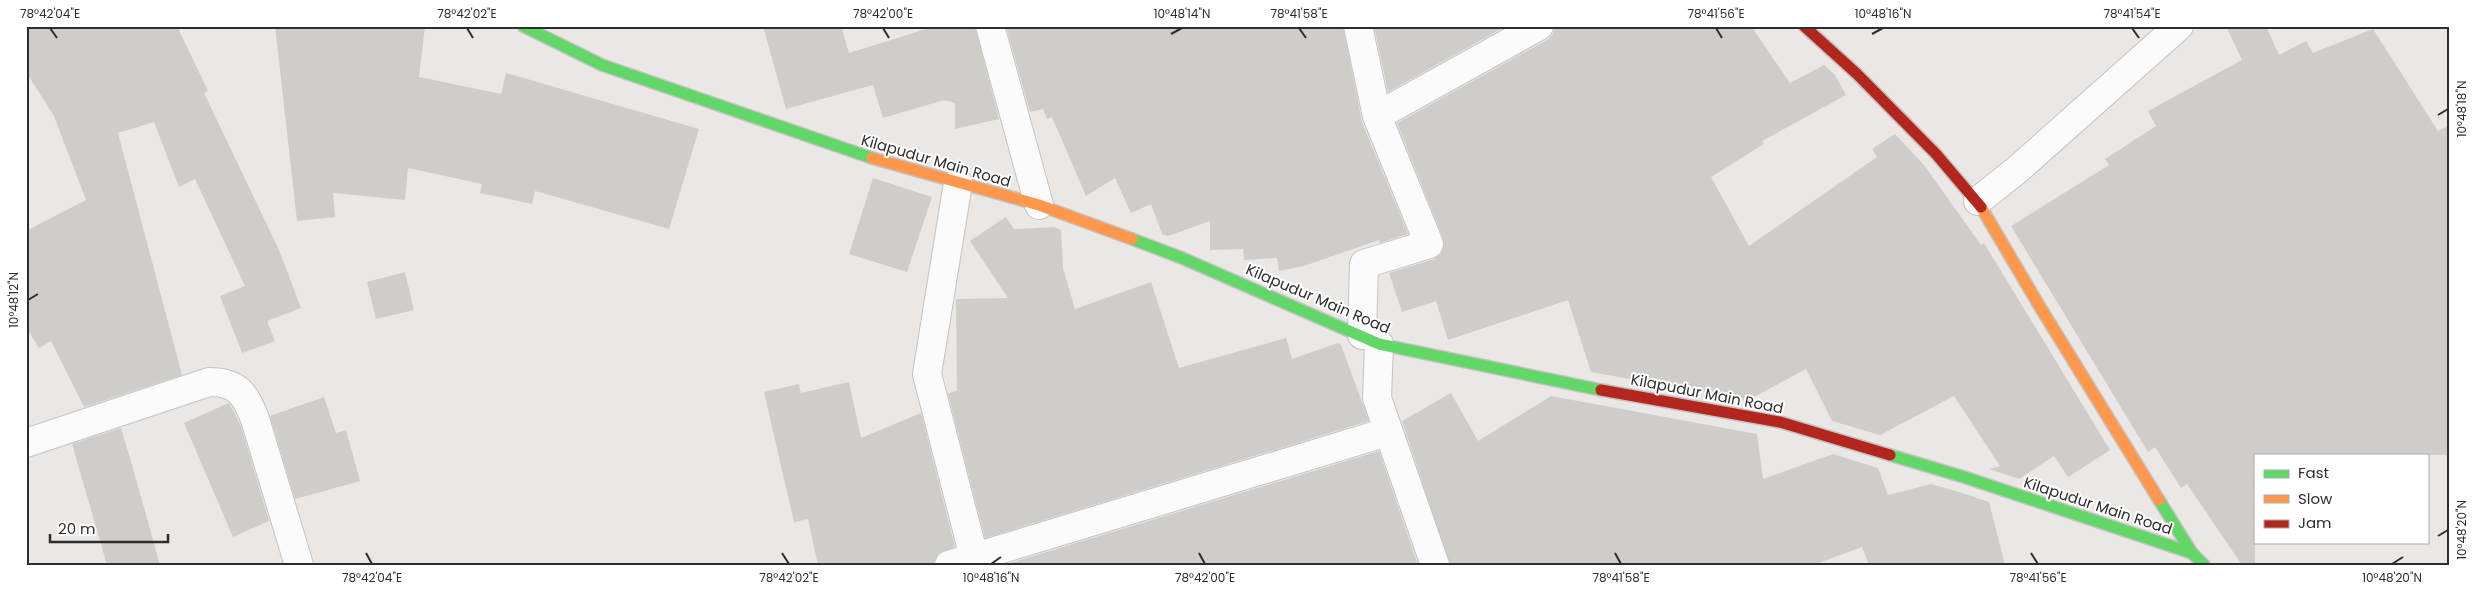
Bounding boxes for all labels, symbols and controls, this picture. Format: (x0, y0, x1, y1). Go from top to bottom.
text: 78°42'04"E (20, 5, 80, 22)
text: 78°42'02"E (437, 5, 497, 22)
text: 78°42'00"E (853, 5, 913, 22)
text: 10°48'14"N (1154, 5, 1210, 22)
text: 78°41'58"E (1270, 5, 1328, 22)
text: 78°41'56"E (1687, 5, 1745, 22)
text: 10°48'16"N (1855, 5, 1911, 22)
text: 78°41'54"E (2103, 5, 2161, 22)
text: 10°48'18"N (2453, 81, 2470, 137)
street label: Kilapudur Main Road (859, 129, 1013, 192)
street label: Kilapudur Main Road (1243, 259, 1394, 338)
text: 10°48'12"N (5, 272, 22, 328)
street label: Kilapudur Main Road (1629, 368, 1785, 419)
legend (2254, 454, 2428, 544)
text: Fast (2298, 462, 2329, 483)
street label: Kilapudur Main Road (2021, 472, 2175, 539)
text: Slow (2298, 488, 2333, 509)
text: 10°48'20"N (2453, 500, 2470, 560)
scale bar (50, 511, 168, 543)
text: Jam (2298, 512, 2332, 533)
text: 20 m (58, 518, 96, 539)
text: 78°42'04"E (342, 569, 402, 586)
text: 78°42'02"E (759, 569, 819, 586)
text: 10°48'16"N (963, 569, 1019, 586)
text: 78°42'00"E (1175, 569, 1235, 586)
text: 78°41'58"E (1592, 569, 1650, 586)
text: 78°41'56"E (2009, 569, 2067, 586)
text: 10°48'20"N (2362, 569, 2422, 586)

